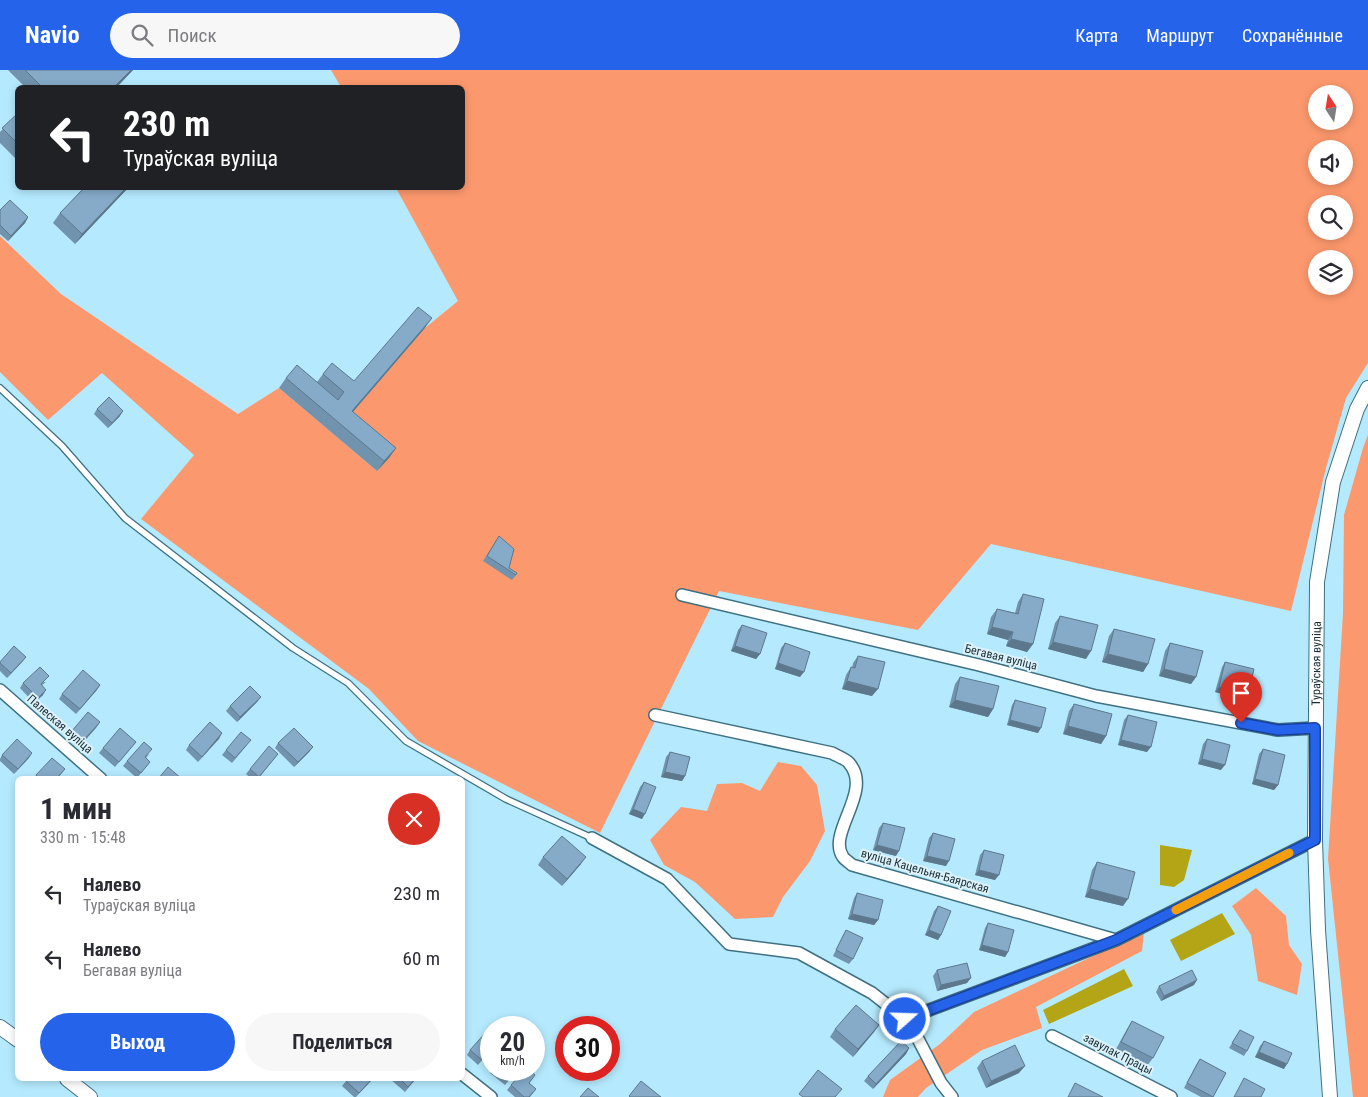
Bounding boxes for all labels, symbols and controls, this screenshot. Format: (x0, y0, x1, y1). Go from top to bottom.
search box (110, 13, 460, 58)
text: Navio (25, 21, 80, 49)
icon: search (128, 21, 156, 49)
text: Поиск (168, 24, 217, 47)
text: Карта (1075, 25, 1118, 46)
text: Маршрут (1146, 25, 1214, 46)
text: Сохранённые (1242, 25, 1343, 46)
north arrow (1308, 85, 1352, 130)
map controls (1308, 85, 1353, 295)
text: 230 m (123, 104, 210, 145)
icon: left (40, 105, 105, 170)
button: sound (1308, 140, 1353, 185)
text: Тураўская вуліца (123, 146, 278, 171)
button: search (1308, 195, 1353, 240)
button: layers (1308, 250, 1353, 295)
street label: Тураўская вуліца (1309, 621, 1324, 706)
street label: Бегавая вуліца (963, 641, 1039, 673)
pin (1220, 672, 1262, 723)
icon: arrive (1227, 679, 1255, 707)
street label: Палеская вуліца (24, 692, 96, 756)
text: 1 мин (40, 791, 112, 826)
button: close (388, 793, 440, 845)
text: 330 m · 15:48 (40, 828, 126, 847)
street label: вуліца Кацельня-Баярская (859, 846, 991, 896)
text: Налево (83, 873, 141, 896)
icon: left (40, 880, 68, 908)
text: 230 m (393, 882, 440, 905)
text: Тураўская вуліца (83, 896, 196, 915)
text: Налево (83, 938, 141, 961)
icon: left (40, 945, 68, 973)
text: 60 m (403, 947, 440, 970)
text: Бегавая вуліца (83, 961, 182, 980)
position arrow (878, 992, 930, 1044)
button: Выход (40, 1013, 235, 1071)
button: Поделиться (245, 1013, 440, 1071)
speed limit sign: 30 (555, 1016, 620, 1081)
text: 20 (500, 1028, 525, 1057)
street label: завулак Працы (1081, 1031, 1155, 1077)
text: km/h (500, 1054, 525, 1068)

